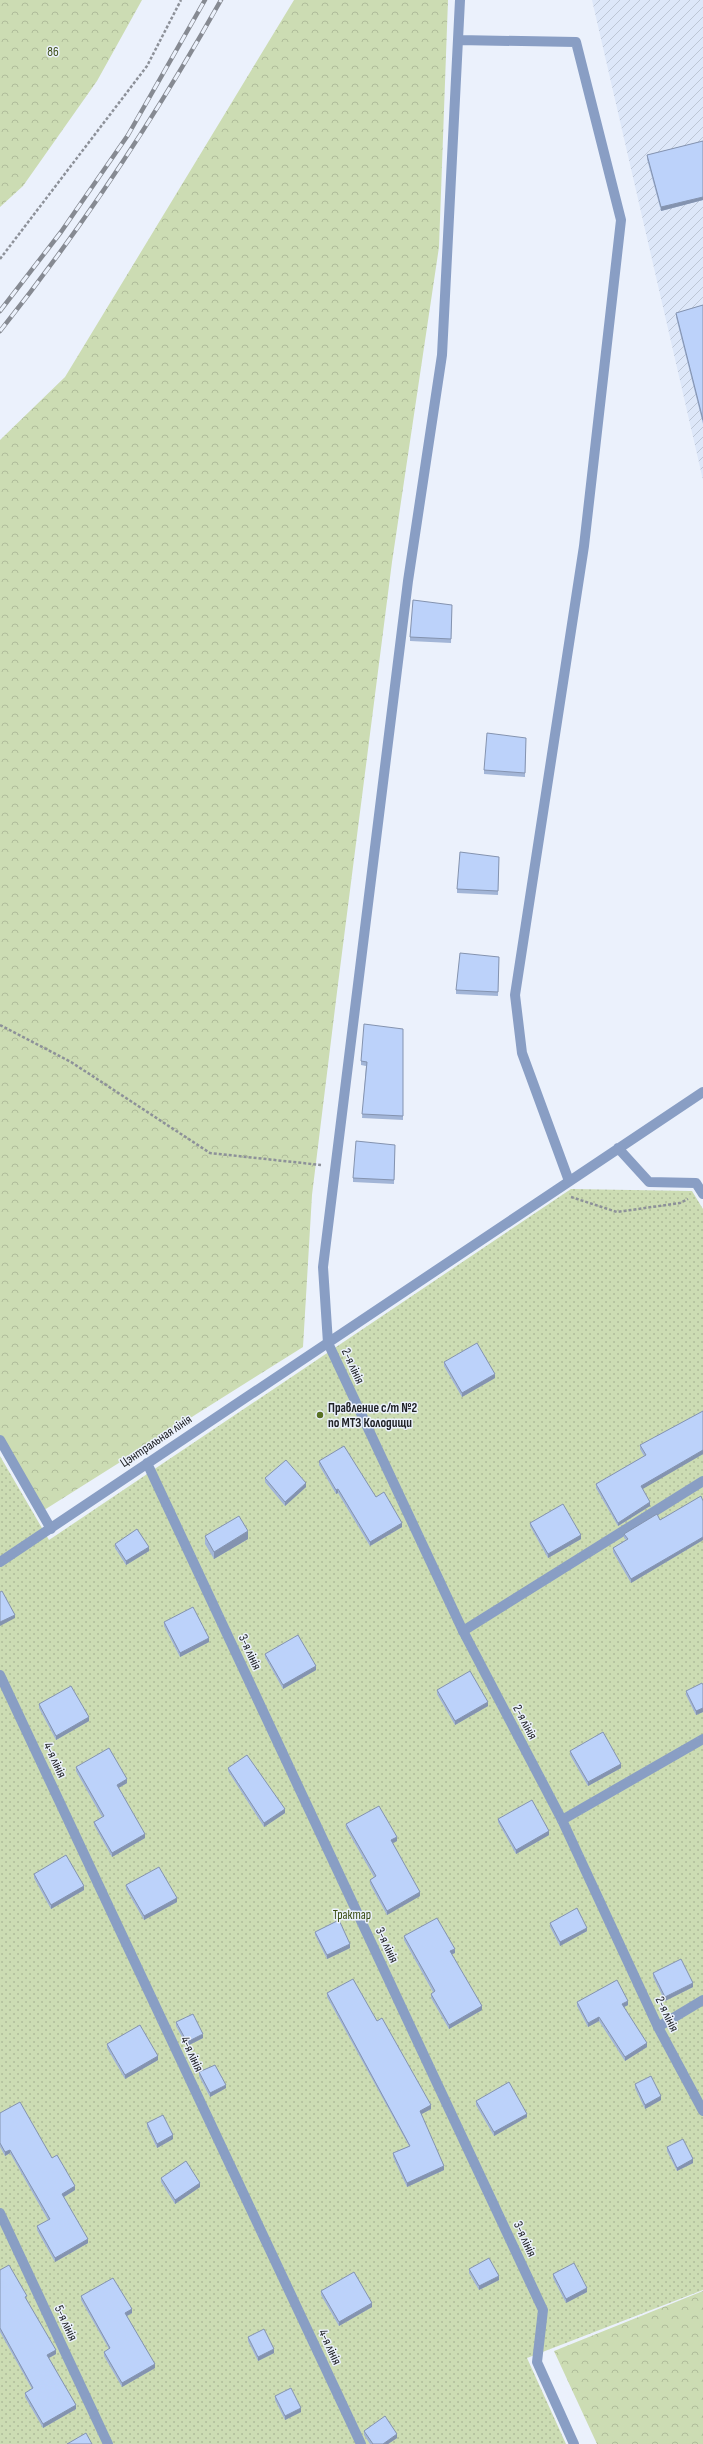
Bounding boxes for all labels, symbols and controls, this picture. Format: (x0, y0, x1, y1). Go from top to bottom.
park label: 86 (47, 44, 59, 60)
street label: 2-я лінія (338, 1346, 368, 1386)
place label: Правление с/т №2 по МТЗ Колодищи (328, 1400, 418, 1431)
marker: Правление с/т №2 по МТЗ Колодищи (315, 1410, 325, 1420)
street label: Цэнтральная лінія (117, 1411, 195, 1471)
street label: 3-я лінія (235, 1632, 265, 1672)
street label: 2-я лінія (509, 1702, 541, 1742)
street label: 4-я лінія (40, 1740, 70, 1780)
park label: Трактар (333, 1907, 371, 1923)
street label: 3-я лінія (372, 1925, 402, 1965)
street label: 2-я лінія (652, 1994, 682, 2034)
street label: 4-я лінія (177, 2034, 207, 2074)
street label: 3-я лінія (510, 2219, 540, 2259)
street label: 5-я лінія (51, 2303, 81, 2343)
street label: 4-я лінія (315, 2327, 345, 2367)

